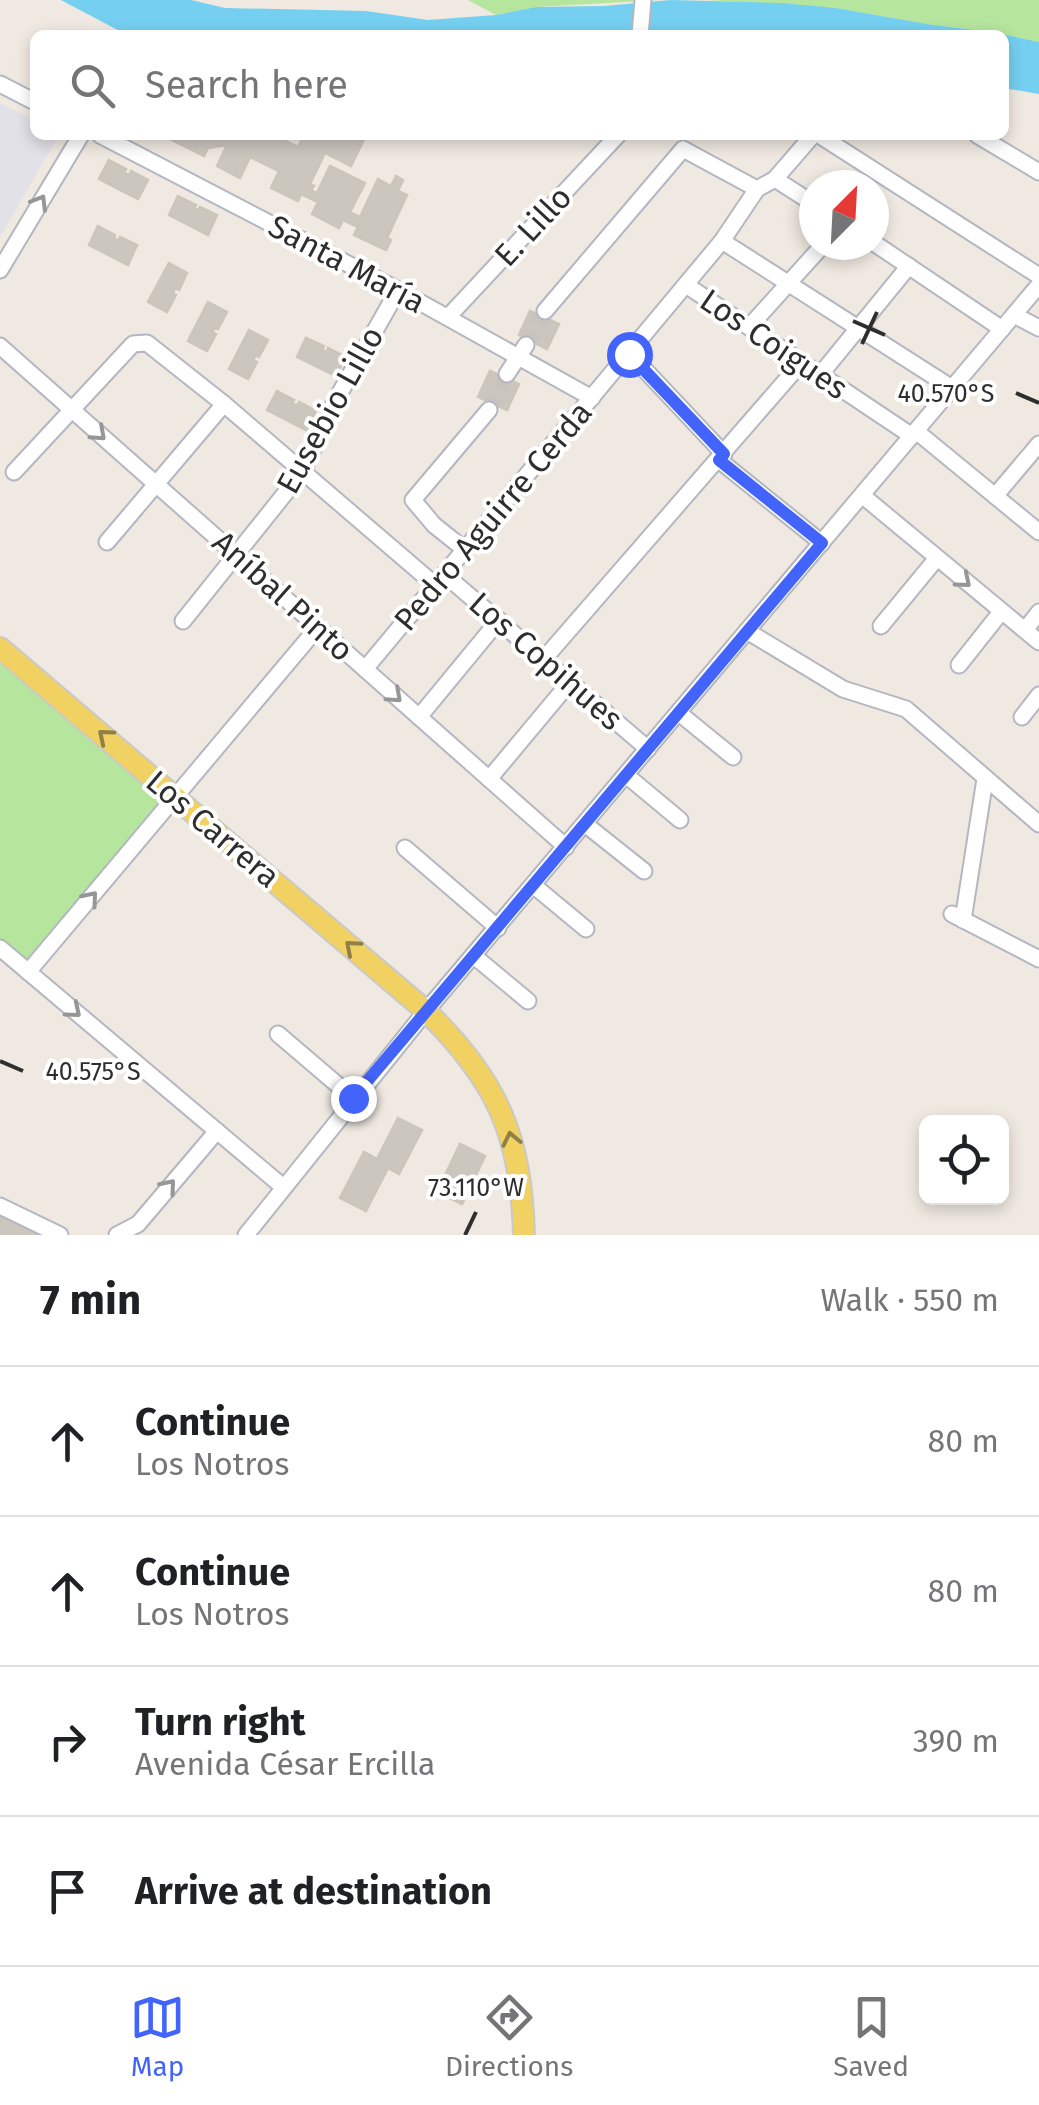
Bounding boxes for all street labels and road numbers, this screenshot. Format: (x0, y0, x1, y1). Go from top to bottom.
street label: E. Lillo (487, 178, 579, 274)
street label: Santa María (262, 207, 432, 321)
street label: Los Coigues (693, 281, 855, 407)
street label: Eusebio Lillo (269, 320, 391, 500)
street label: Pedro Aguirre Cerda (386, 394, 600, 638)
street label: Aníbal Pinto (205, 523, 361, 669)
street label: Los Copihues (461, 584, 631, 738)
street label: Los Carrera (139, 762, 287, 896)

